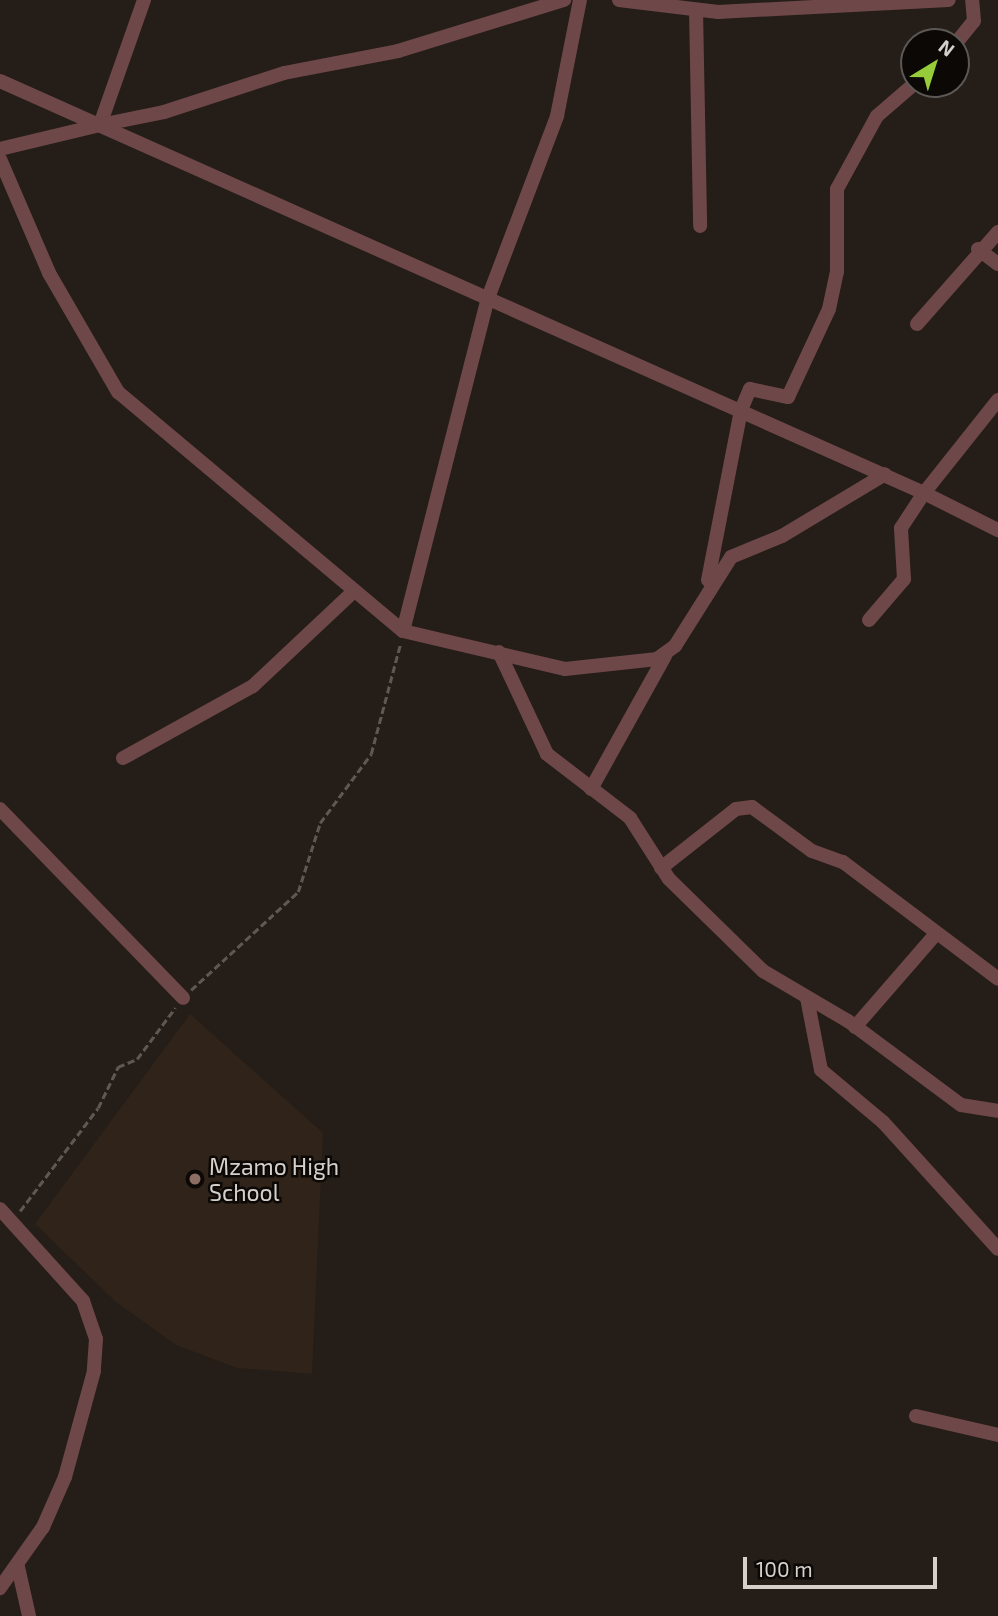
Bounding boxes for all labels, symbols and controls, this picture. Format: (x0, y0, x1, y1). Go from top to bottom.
north arrow (900, 28, 970, 98)
text: N (935, 34, 959, 61)
place label: Mzamo High School (209, 1152, 339, 1206)
marker: Mzamo High School (187, 1171, 203, 1187)
scale bar (746, 1542, 940, 1586)
text: 100 m (756, 1556, 813, 1581)

